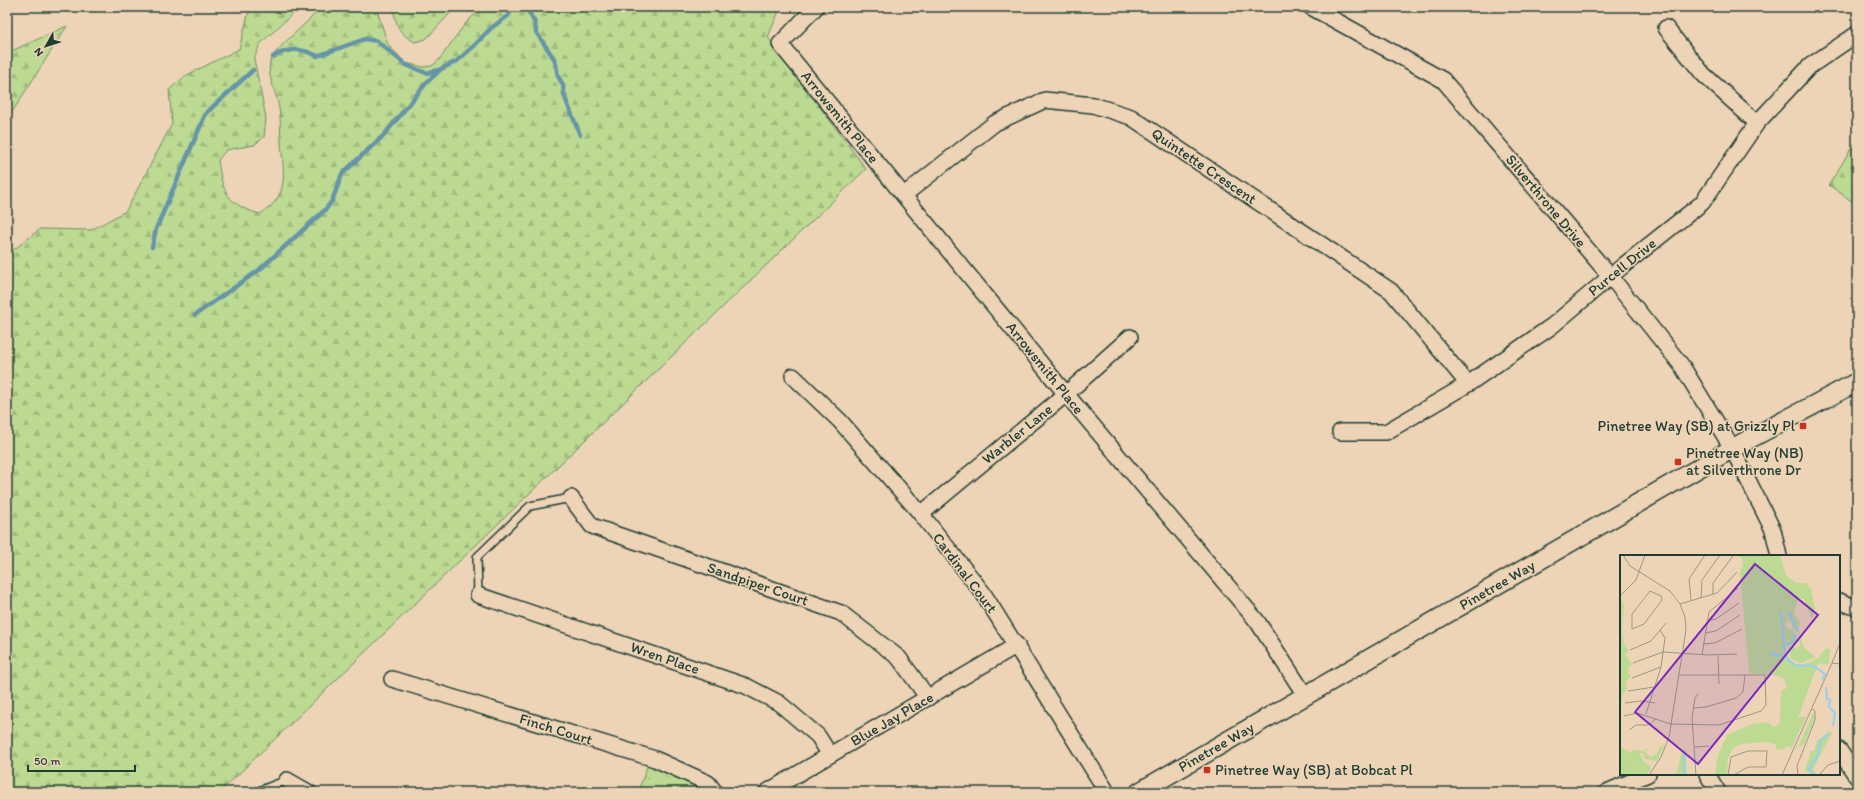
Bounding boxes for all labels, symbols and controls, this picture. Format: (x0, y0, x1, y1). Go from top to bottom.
north arrow (26, 26, 66, 66)
text: N (31, 45, 46, 59)
street label: Arrowsmith Place (797, 67, 883, 167)
street label: Quintette Crescent (1148, 124, 1260, 208)
street label: Silverthrone Drive (1502, 151, 1590, 251)
street label: Purcell Drive (1584, 234, 1660, 300)
street label: Arrowsmith Place (1002, 318, 1088, 418)
street label: Warbler Lane (978, 400, 1056, 468)
place label: Pinetree Way (SB) at Grizzly Pl (1598, 417, 1796, 435)
marker: Pinetree Way (SB) at Grizzly Pl (1798, 421, 1808, 431)
place label: Pinetree Way (NB) at Silverthrone Dr (1686, 444, 1804, 479)
marker: Pinetree Way (NB) at Silverthrone Dr (1673, 457, 1683, 467)
street label: Cardinal Court (929, 529, 1001, 617)
inset map (1620, 555, 1840, 775)
street label: Pinetree Way (1456, 556, 1538, 614)
street label: Sandpiper Court (705, 558, 811, 610)
street label: Wren Place (628, 638, 702, 678)
street label: Blue Jay Place (847, 688, 937, 750)
street label: Finch Court (517, 709, 595, 749)
street label: Pinetree Way (1175, 718, 1257, 776)
scale bar (28, 747, 135, 773)
text: 50 m (34, 754, 60, 768)
place label: Pinetree Way (SB) at Bobcat Pl (1215, 761, 1414, 779)
marker: Pinetree Way (SB) at Bobcat Pl (1202, 765, 1212, 775)

